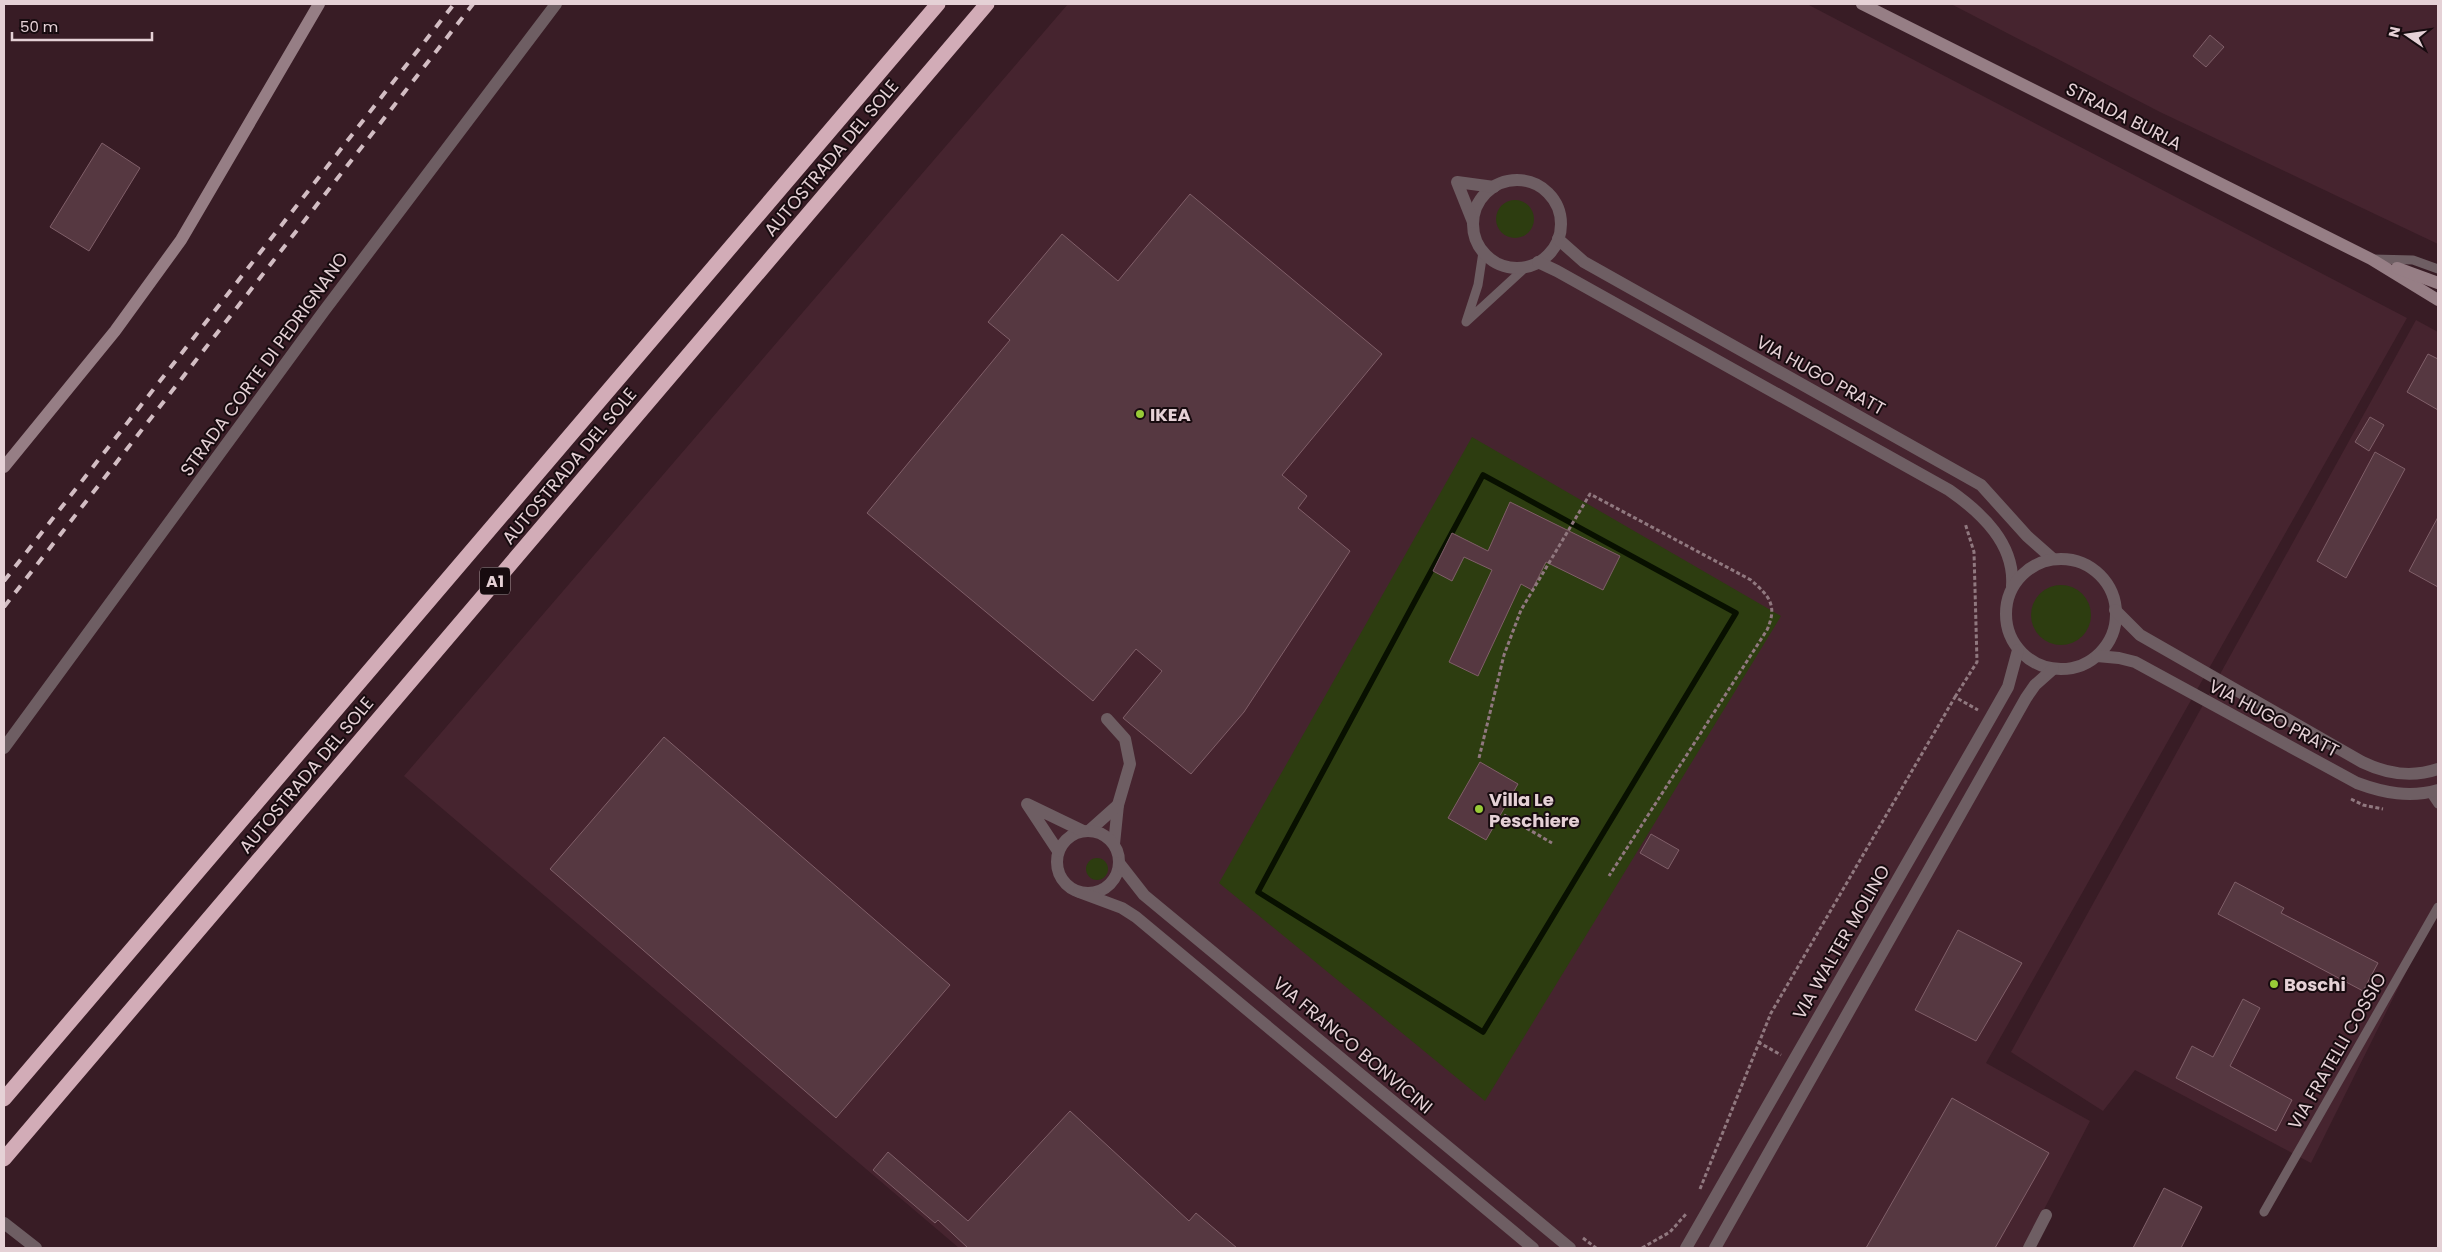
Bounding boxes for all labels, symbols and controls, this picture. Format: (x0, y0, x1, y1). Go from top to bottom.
scale bar (12, 10, 152, 42)
north arrow (2382, 10, 2432, 60)
text: 50 m (20, 16, 58, 37)
text: N (2383, 25, 2405, 39)
street label: AUTOSTRADA DEL SOLE (758, 74, 904, 242)
street label: STRADA BURLA (2062, 76, 2186, 156)
street label: STRADA CORTE DI PEDRIGNANO (174, 247, 354, 481)
street label: VIA HUGO PRATT (1752, 329, 1890, 421)
street label: AUTOSTRADA DEL SOLE (496, 382, 642, 550)
place label: IKEA (1150, 402, 1191, 427)
marker: IKEA (1134, 408, 1146, 420)
road number: A1 (480, 568, 510, 594)
street label: VIA HUGO PRATT (2205, 673, 2344, 763)
street label: AUTOSTRADA DEL SOLE (233, 691, 379, 859)
place label: Villa Le Peschiere (1489, 787, 1580, 833)
marker: Villa Le Peschiere (1473, 803, 1485, 815)
street label: VIA WALTER MOLINO (1787, 860, 1895, 1024)
street label: VIA FRATELLI COSSIO (2282, 968, 2392, 1134)
street label: VIA FRANCO BONVICINI (1268, 971, 1438, 1119)
place label: Boschi (2284, 972, 2346, 997)
marker: Boschi (2268, 978, 2280, 990)

